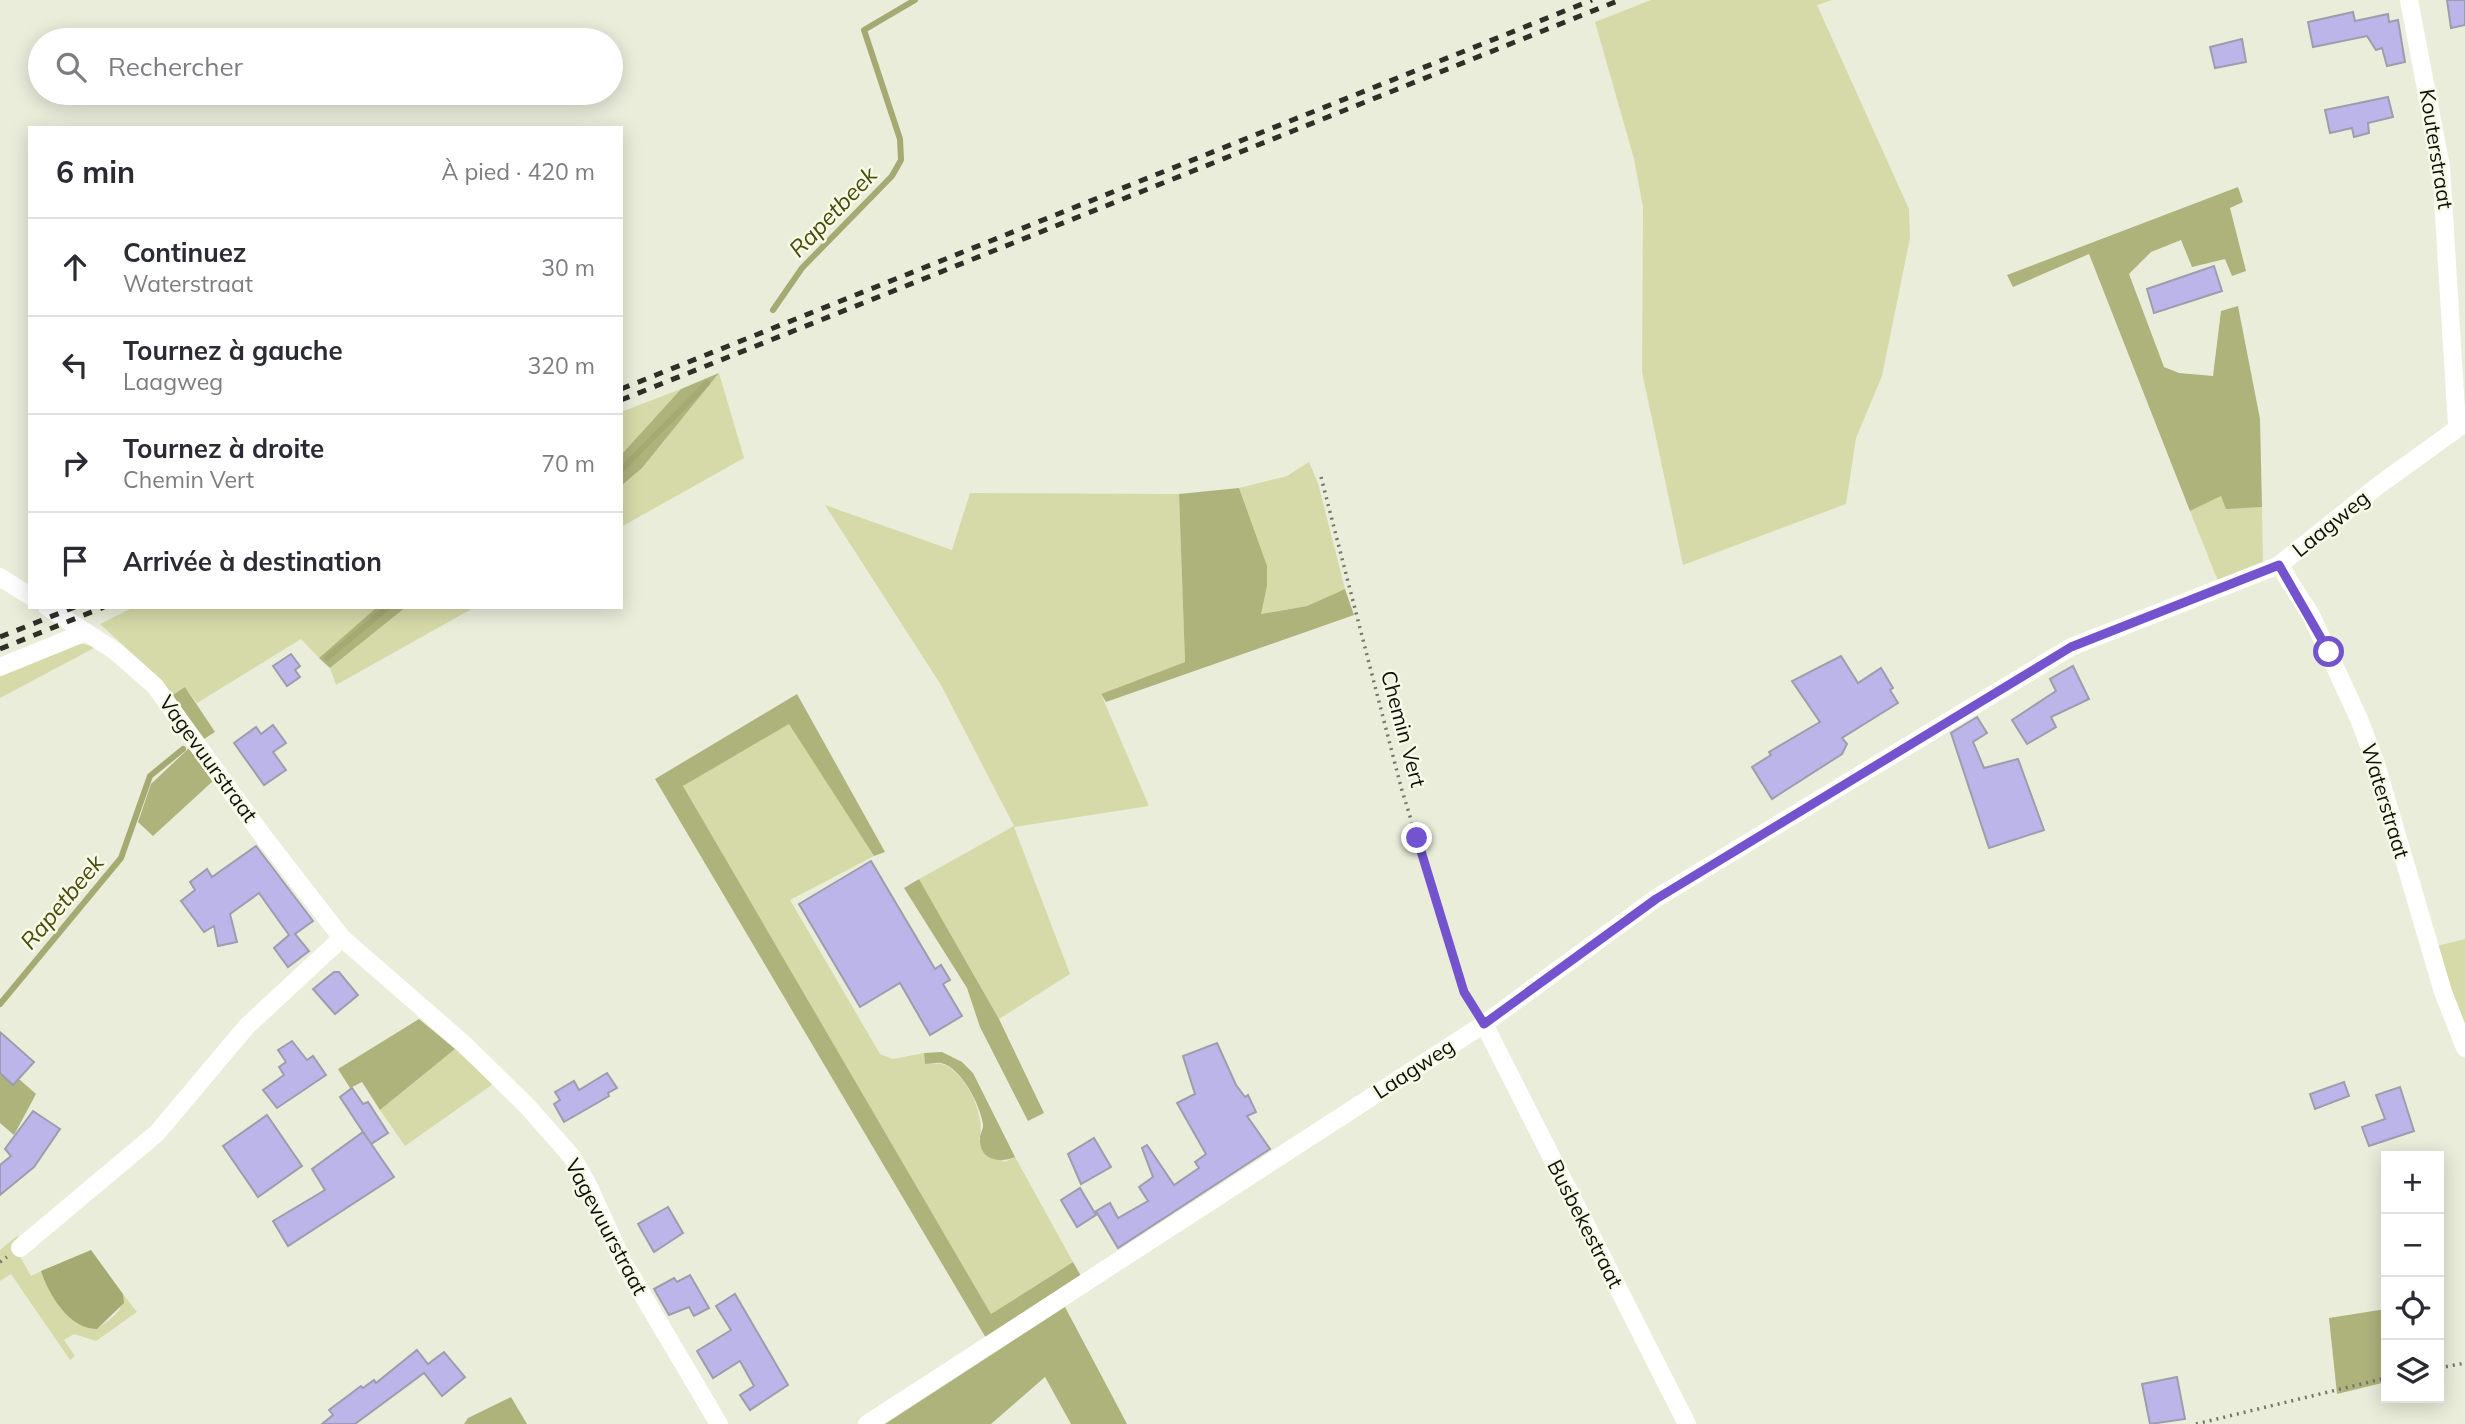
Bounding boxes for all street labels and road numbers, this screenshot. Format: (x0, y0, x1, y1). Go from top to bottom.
street label: Kouterstraat (2415, 87, 2459, 211)
street label: Laagweg (2287, 484, 2374, 562)
street label: Chemin Vert (1376, 668, 1432, 790)
street label: Vagevuurstraat (154, 690, 264, 827)
street label: Waterstraat (2356, 740, 2416, 861)
street label: Laagweg (1368, 1032, 1459, 1104)
street label: Vagevuurstraat (560, 1154, 654, 1299)
street label: Busbekestraat (1542, 1155, 1629, 1292)

